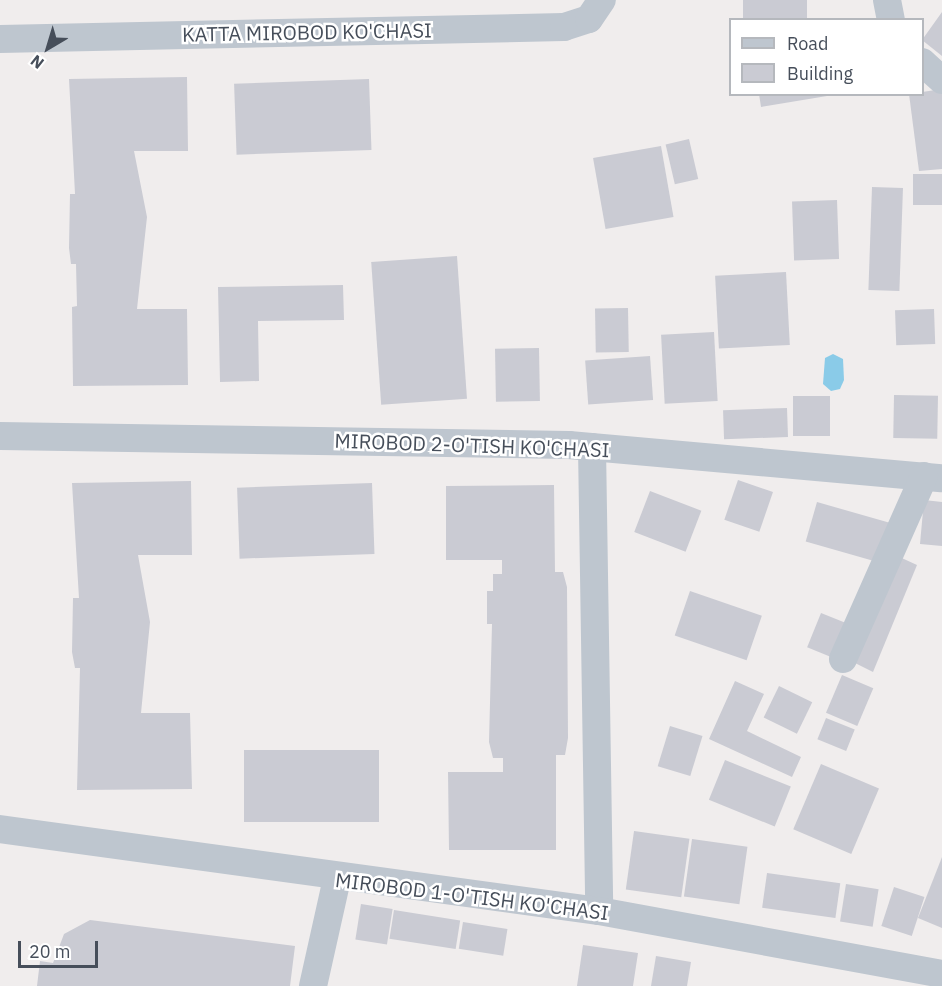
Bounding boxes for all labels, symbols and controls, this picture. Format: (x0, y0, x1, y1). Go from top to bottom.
north arrow (18, 18, 78, 78)
street label: KATTA MIROBOD KO'CHASI (182, 18, 432, 46)
legend (729, 18, 924, 96)
text: Road (787, 32, 828, 55)
text: N (26, 51, 48, 74)
text: Building (787, 62, 853, 85)
street label: MIROBOD 2-O'TISH KO'CHASI (334, 428, 610, 462)
street label: MIROBOD 1-O'TISH KO'CHASI (334, 867, 610, 925)
scale bar (21, 929, 100, 967)
text: 20 m (29, 940, 71, 963)

